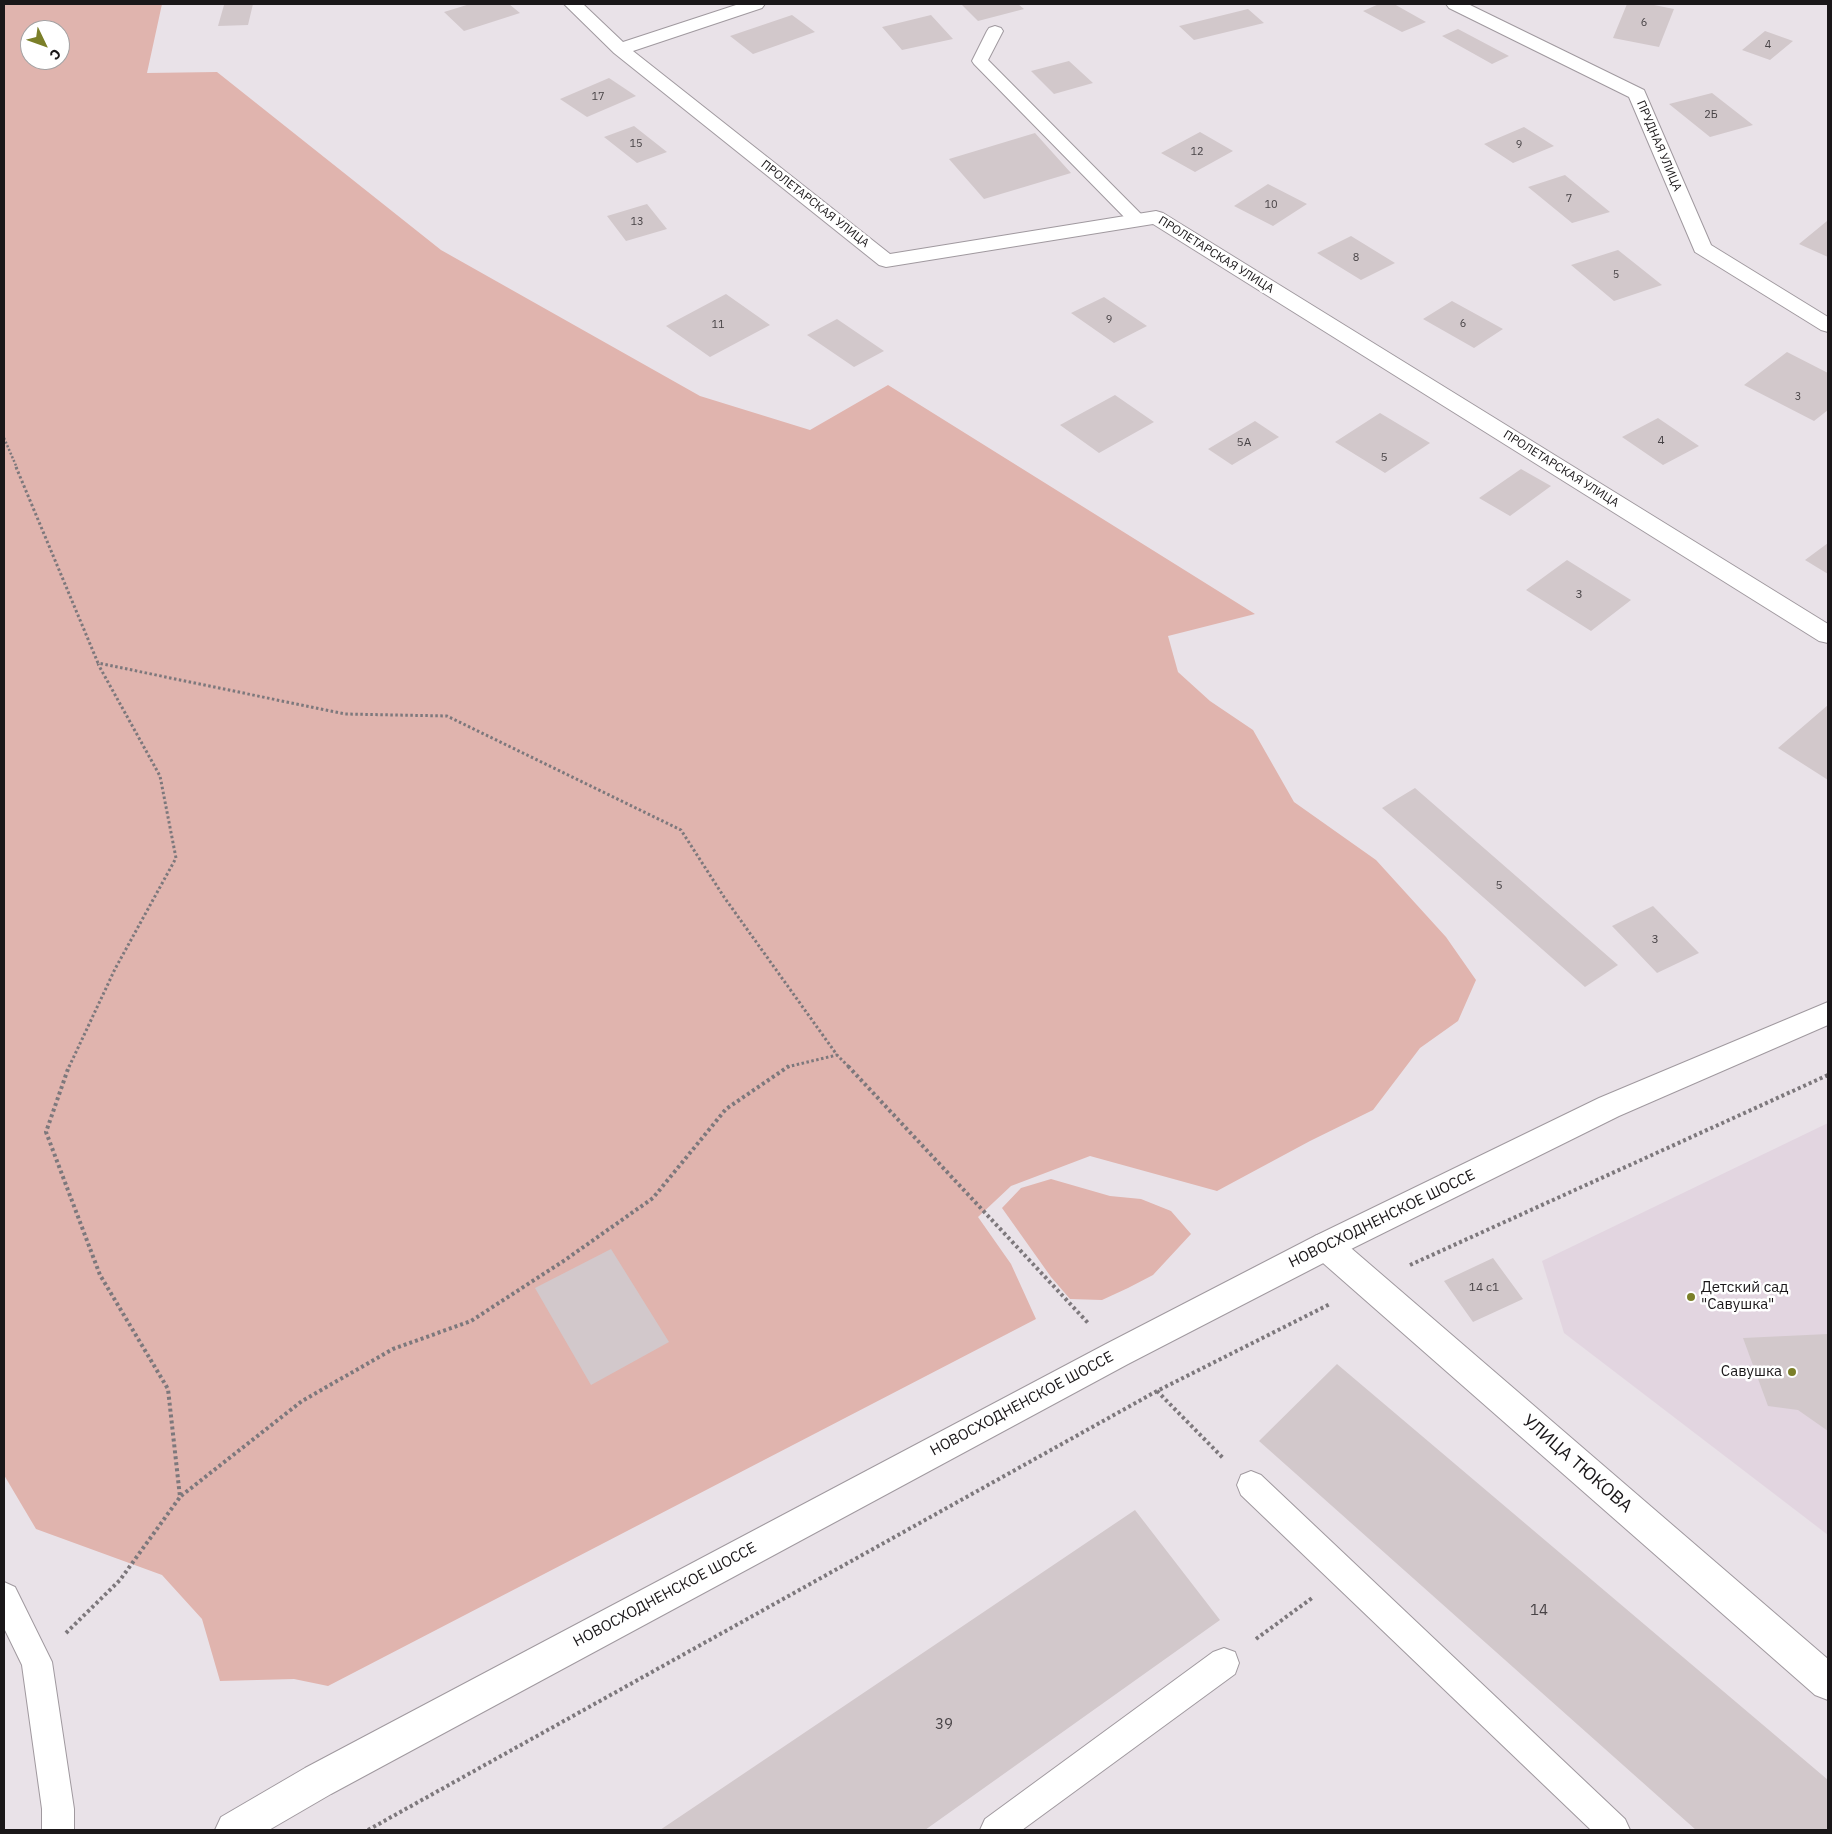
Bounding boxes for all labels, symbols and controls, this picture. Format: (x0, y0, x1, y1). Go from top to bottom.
house number: 6 (1641, 16, 1647, 30)
north arrow (20, 20, 70, 70)
house number: 4 (1765, 38, 1771, 52)
text: С (46, 45, 65, 64)
house number: 17 (591, 90, 605, 104)
street label: ПРУДНАЯ УЛИЦА (1633, 98, 1685, 194)
house number: 2Б (1704, 108, 1718, 122)
house number: 15 (629, 137, 643, 151)
house number: 9 (1516, 138, 1522, 152)
house number: 12 (1190, 145, 1204, 159)
street label: ПРОЛЕТАРСКАЯ УЛИЦА (758, 157, 872, 251)
house number: 7 (1566, 192, 1572, 206)
house number: 10 (1264, 198, 1278, 212)
street label: ПРОЛЕТАРСКАЯ УЛИЦА (1156, 214, 1276, 296)
house number: 13 (630, 215, 644, 229)
house number: 8 (1353, 251, 1359, 265)
house number: 5 (1613, 268, 1619, 282)
house number: 9 (1106, 313, 1112, 327)
house number: 6 (1460, 317, 1466, 331)
house number: 11 (711, 318, 725, 332)
house number: 3 (1795, 390, 1801, 404)
street label: ПРОЛЕТАРСКАЯ УЛИЦА (1501, 428, 1621, 510)
house number: 4 (1657, 434, 1665, 448)
house number: 5А (1237, 436, 1251, 450)
house number: 5 (1380, 451, 1388, 465)
house number: 3 (1575, 588, 1583, 602)
house number: 5 (1495, 879, 1503, 893)
house number: 3 (1651, 933, 1659, 947)
street label: НОВОСХОДНЕНСКОЕ ШОССЕ (1286, 1166, 1478, 1272)
place label: Детский сад "Савушка" (1701, 1279, 1789, 1314)
house number: 14 с1 (1469, 1281, 1499, 1295)
marker: Детский сад "Савушка" (1685, 1291, 1697, 1303)
street label: НОВОСХОДНЕНСКОЕ ШОССЕ (927, 1348, 1117, 1460)
place label: Савушка (1721, 1363, 1782, 1381)
marker: Савушка (1786, 1366, 1798, 1378)
street label: УЛИЦА ТЮКОВА (1518, 1410, 1636, 1518)
street label: НОВОСХОДНЕНСКОЕ ШОССЕ (570, 1539, 760, 1651)
house number: 14 (1530, 1602, 1548, 1620)
house number: 39 (935, 1716, 953, 1734)

